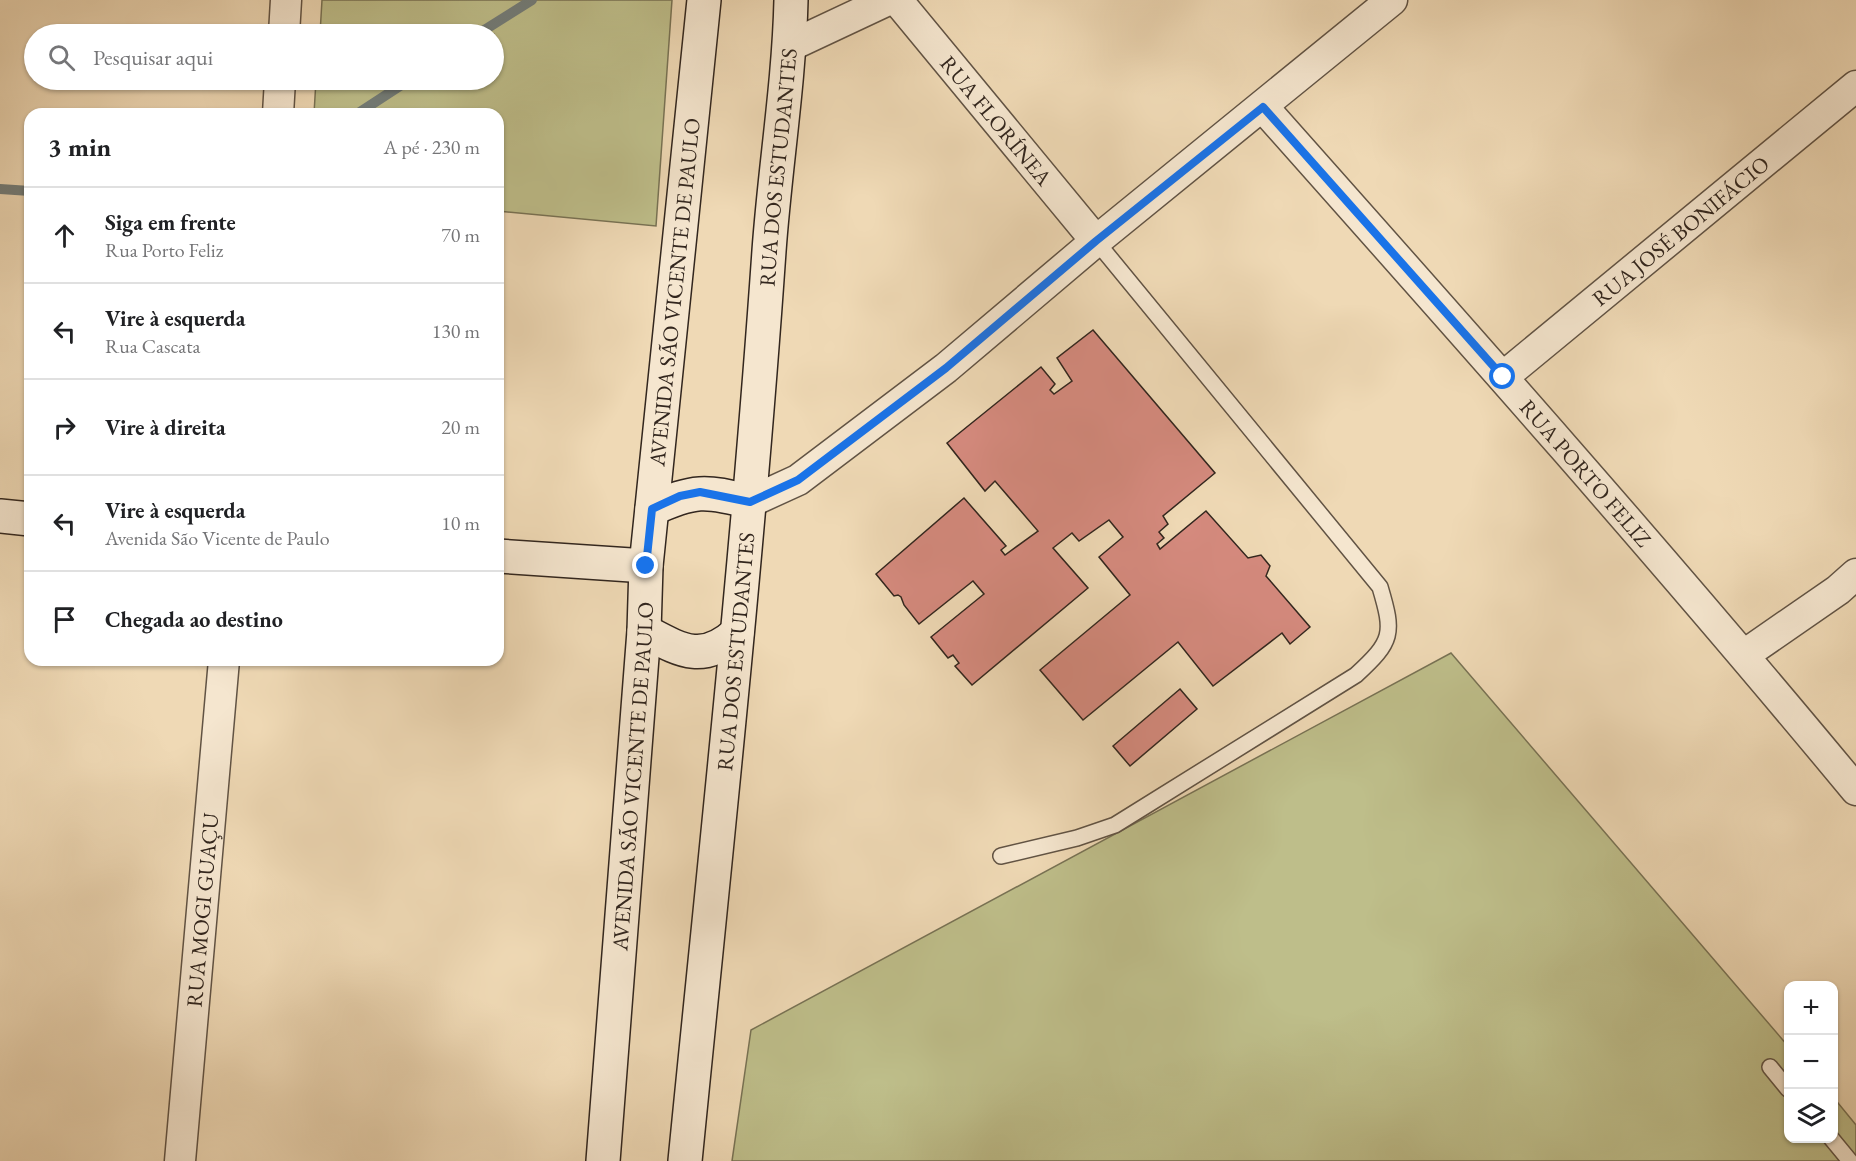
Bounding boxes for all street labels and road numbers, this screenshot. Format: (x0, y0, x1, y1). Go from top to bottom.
street label: RUA DOS ESTUDANTES (752, 47, 803, 287)
street label: RUA FLORÍNEA (934, 49, 1059, 192)
street label: AVENIDA SÃO VICENTE DE PAULO (642, 116, 706, 469)
street label: RUA JOSÉ BONIFÁCIO (1586, 149, 1775, 312)
street label: RUA PORTO FELIZ (1514, 393, 1658, 553)
street label: RUA DOS ESTUDANTES (710, 531, 761, 772)
street label: AVENIDA SÃO VICENTE DE PAULO (605, 601, 659, 953)
street label: RUA MOGI GUAÇU (179, 811, 225, 1008)

